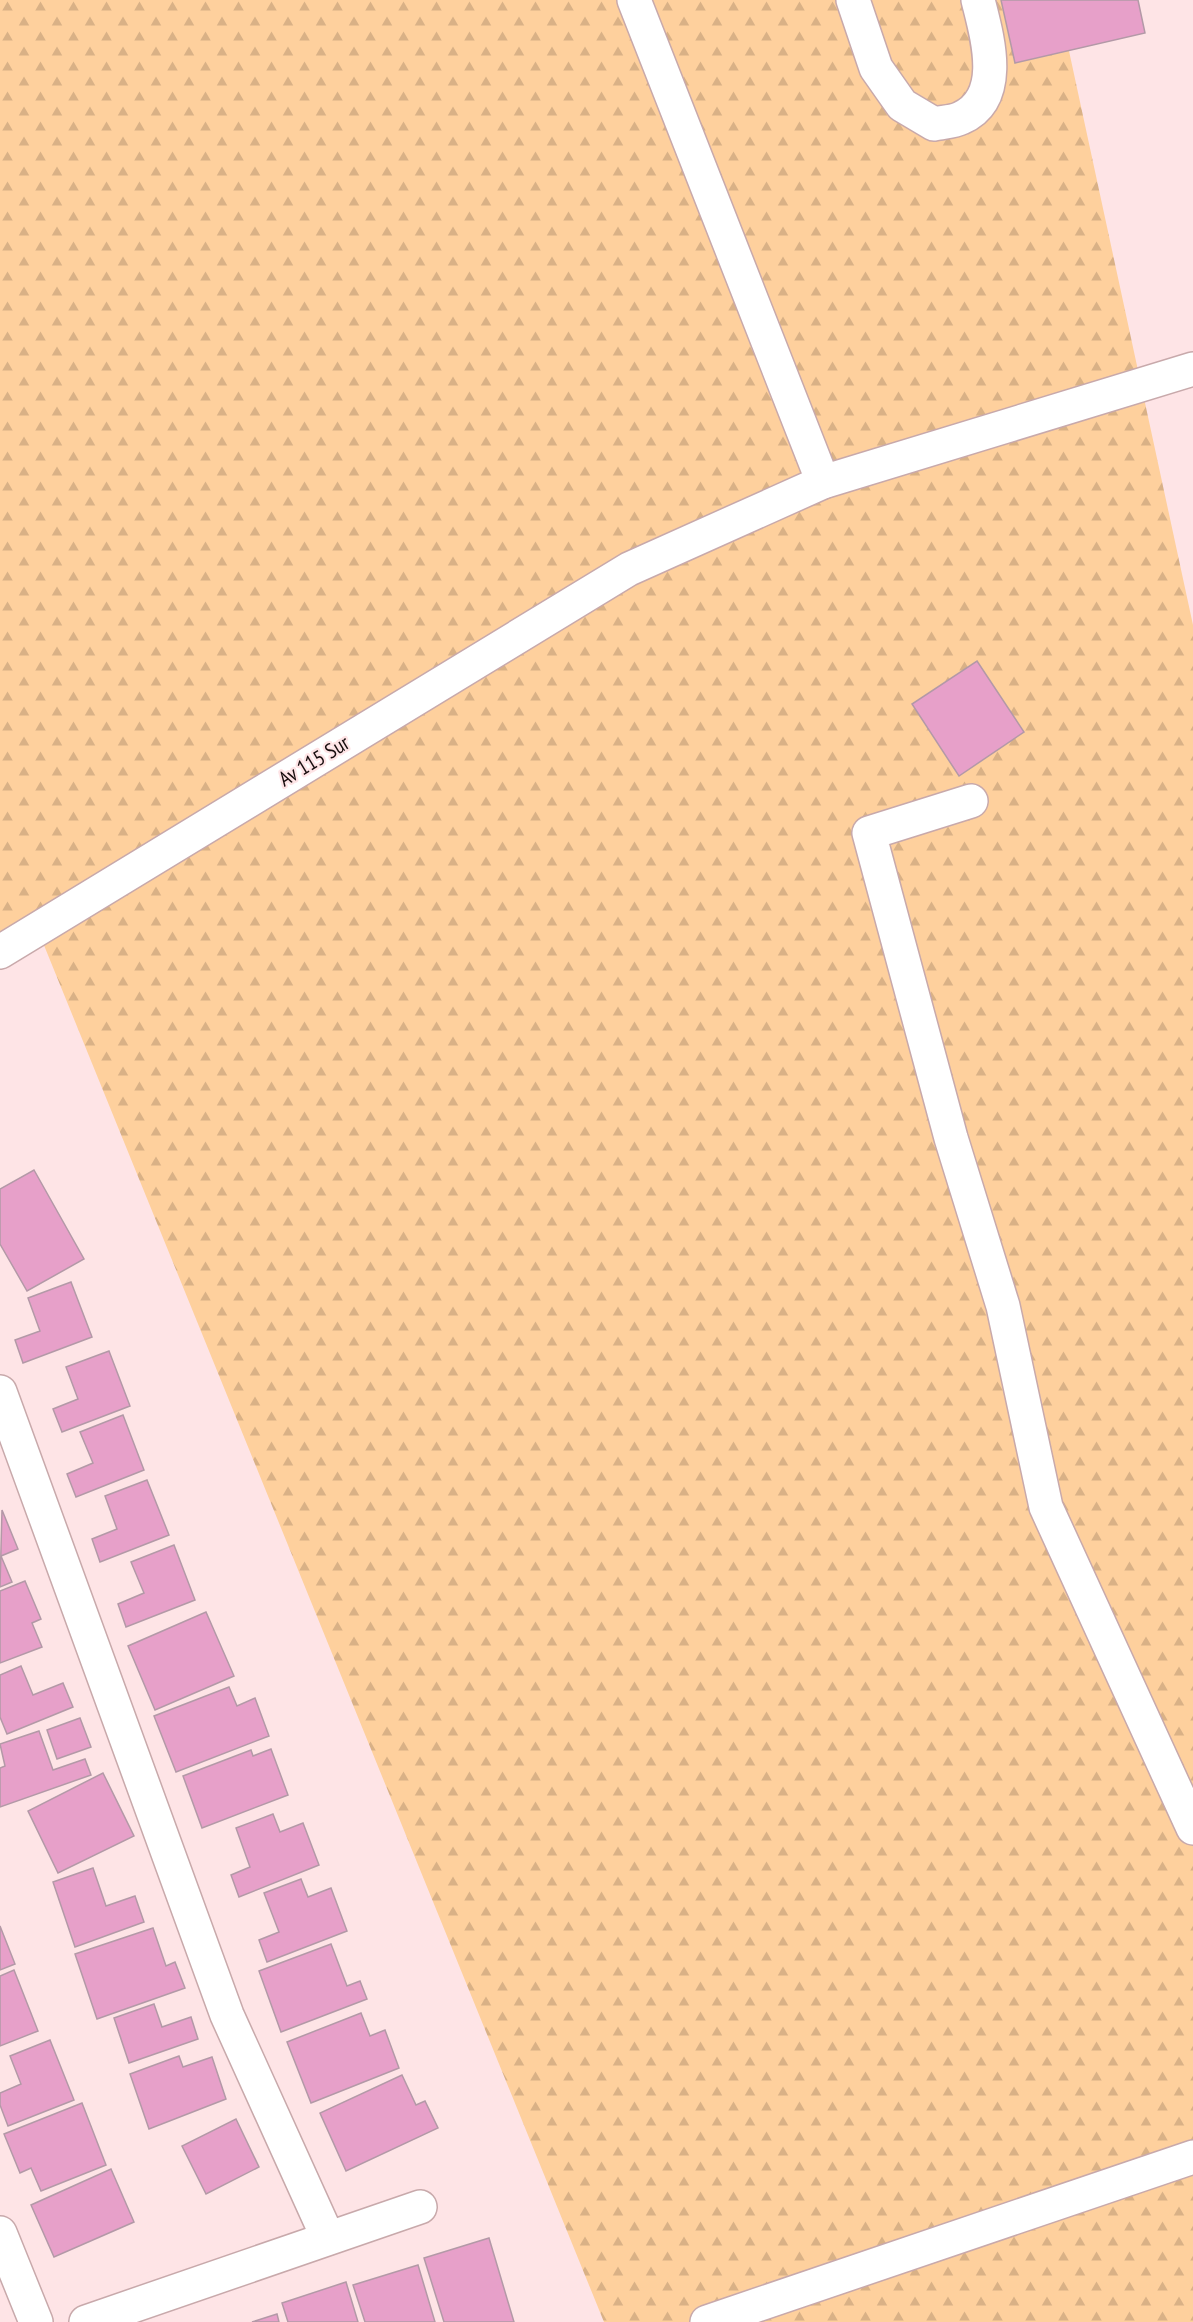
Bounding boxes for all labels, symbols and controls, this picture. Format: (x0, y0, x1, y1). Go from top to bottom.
street label: Av 115 Sur (273, 729, 354, 792)

